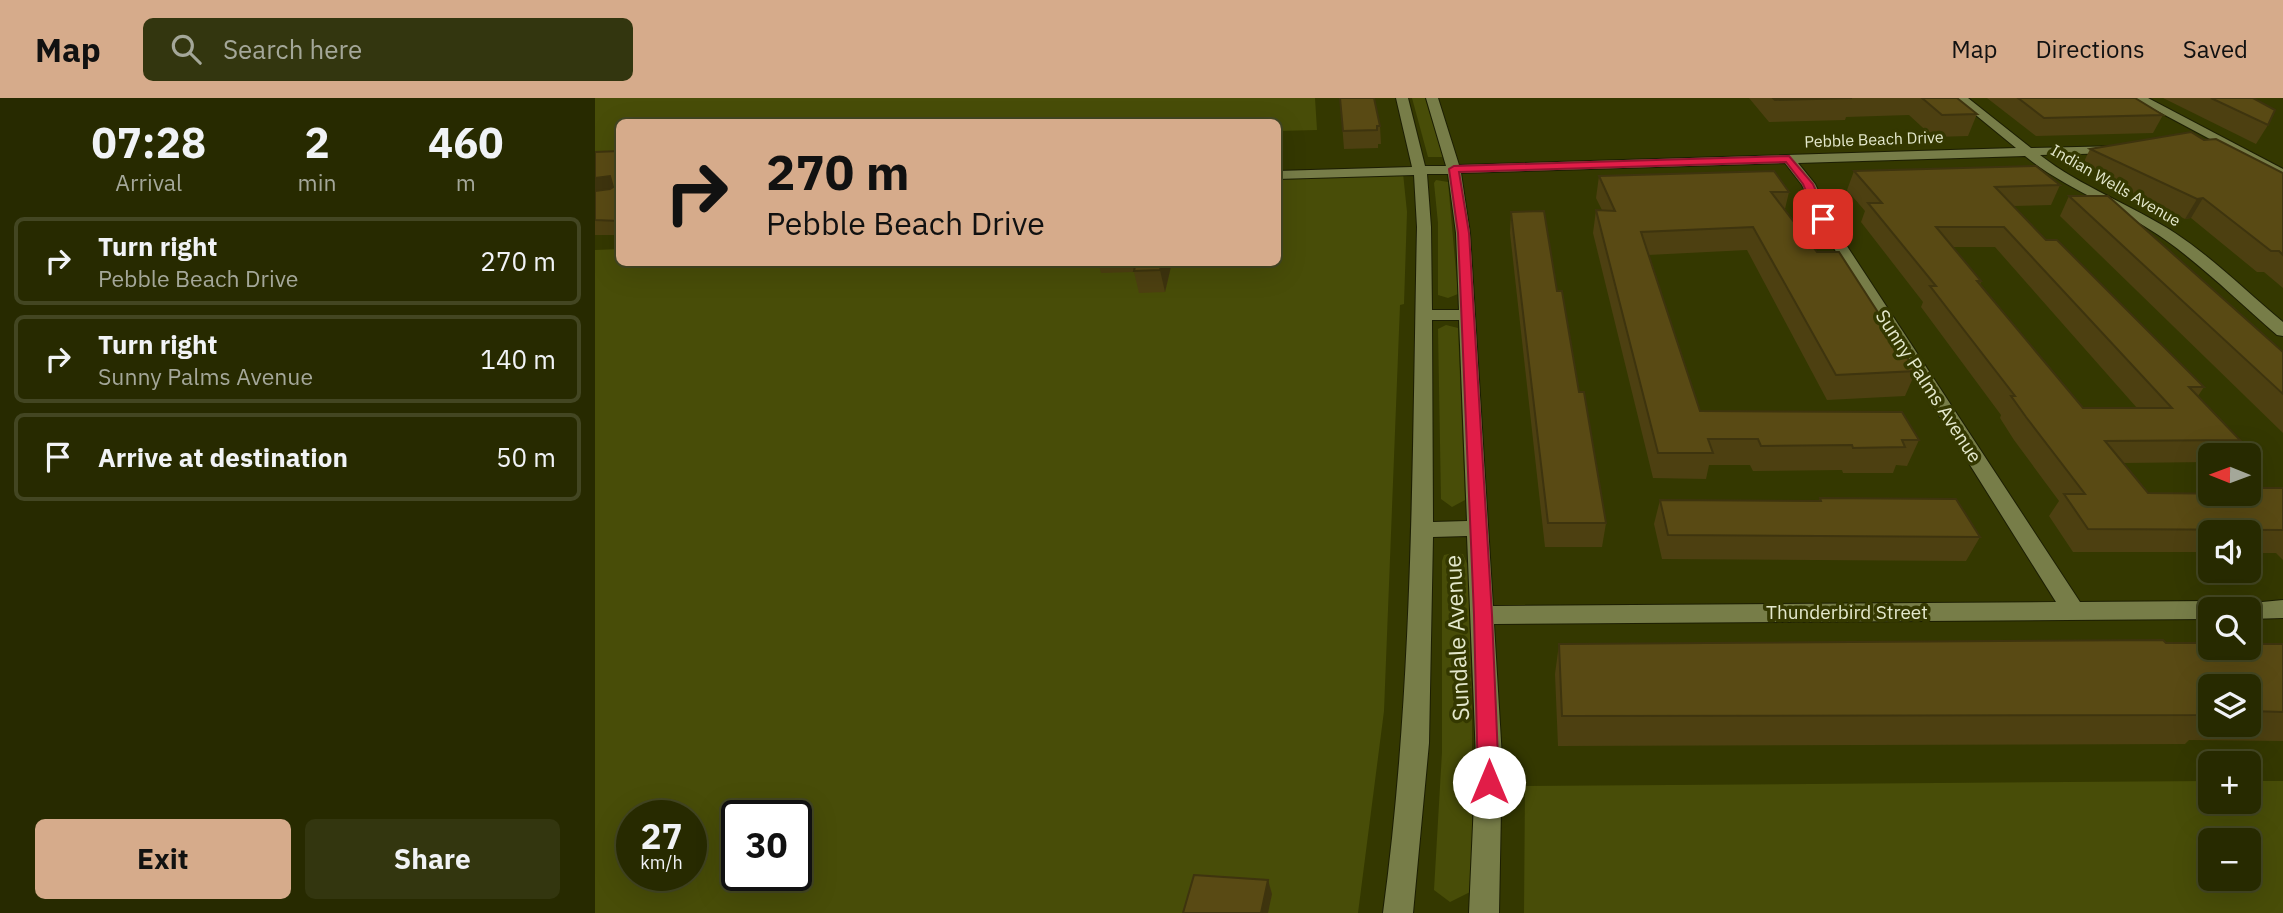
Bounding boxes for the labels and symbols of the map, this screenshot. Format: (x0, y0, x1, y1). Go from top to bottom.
street label: Pebble Beach Drive (1804, 127, 1944, 151)
street label: Indian Wells Avenue (2048, 140, 2185, 230)
pin (1793, 189, 1853, 249)
street label: Sunny Palms Avenue (1871, 305, 1987, 467)
north arrow (2198, 443, 2261, 506)
street label: Sundale Avenue (1437, 554, 1475, 722)
street label: Thunderbird Street (1766, 600, 1928, 624)
position arrow (1452, 745, 1526, 819)
speed limit sign: 30 (721, 800, 812, 891)

